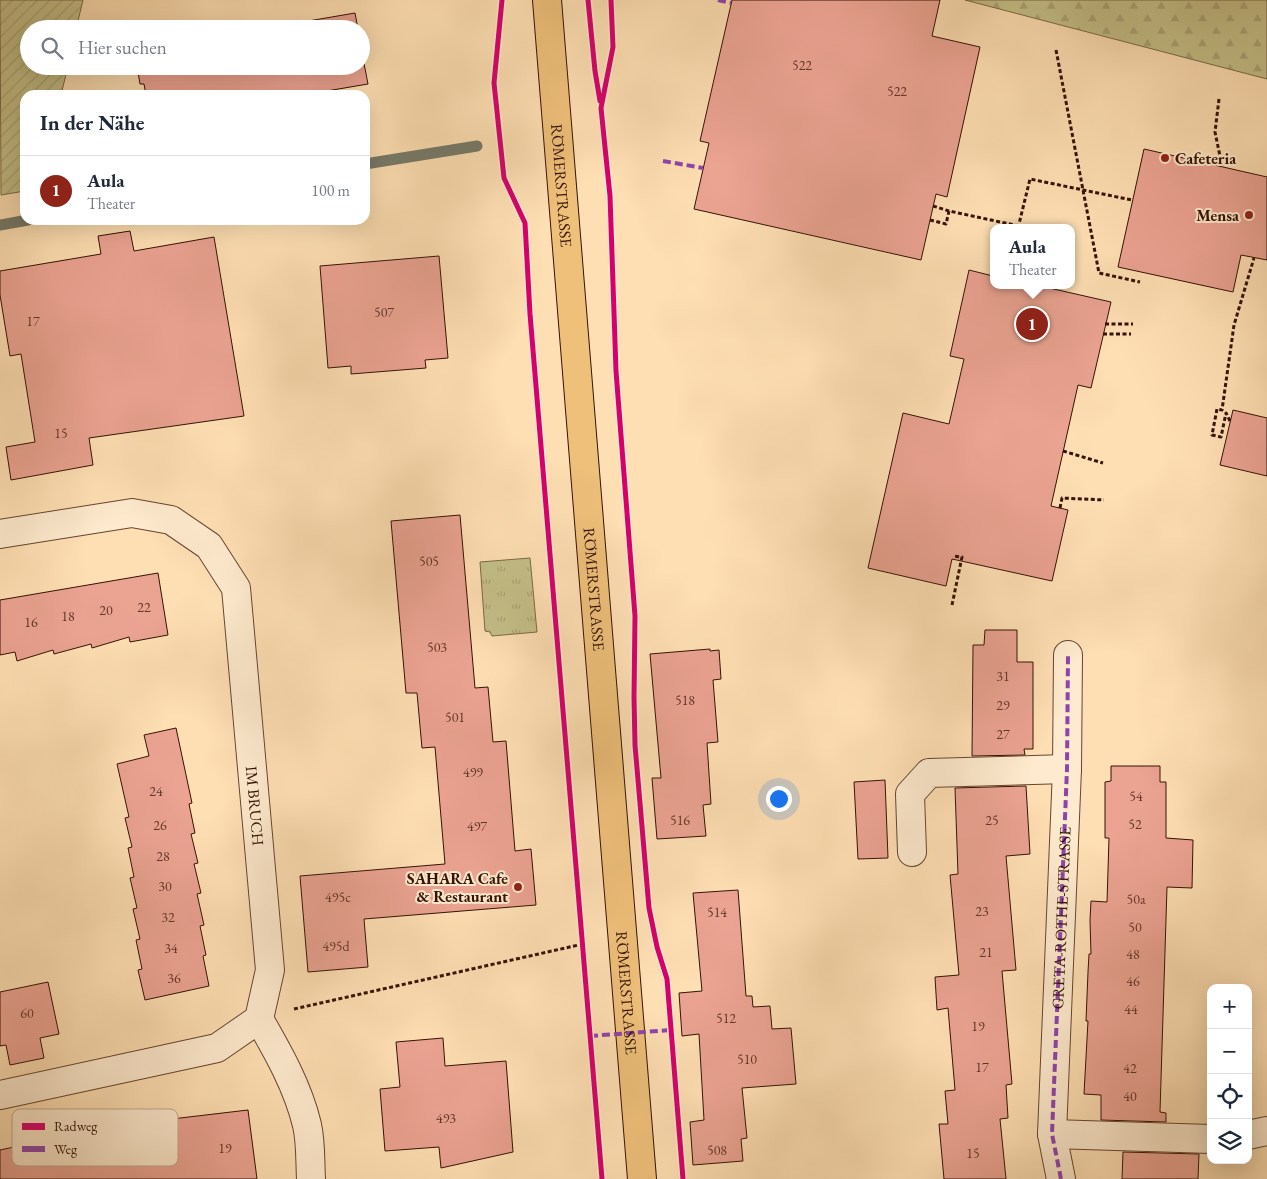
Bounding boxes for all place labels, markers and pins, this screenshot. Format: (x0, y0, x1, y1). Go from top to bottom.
place label: Cafeteria (1175, 148, 1237, 169)
marker: Cafeteria (1159, 152, 1171, 164)
place label: Mensa (1196, 205, 1240, 226)
marker: Mensa (1243, 209, 1255, 221)
pin: 1 (1016, 305, 1048, 343)
place label: SAHARA Cafe & Restaurant (407, 868, 508, 907)
marker: SAHARA Cafe & Restaurant (512, 881, 524, 893)

